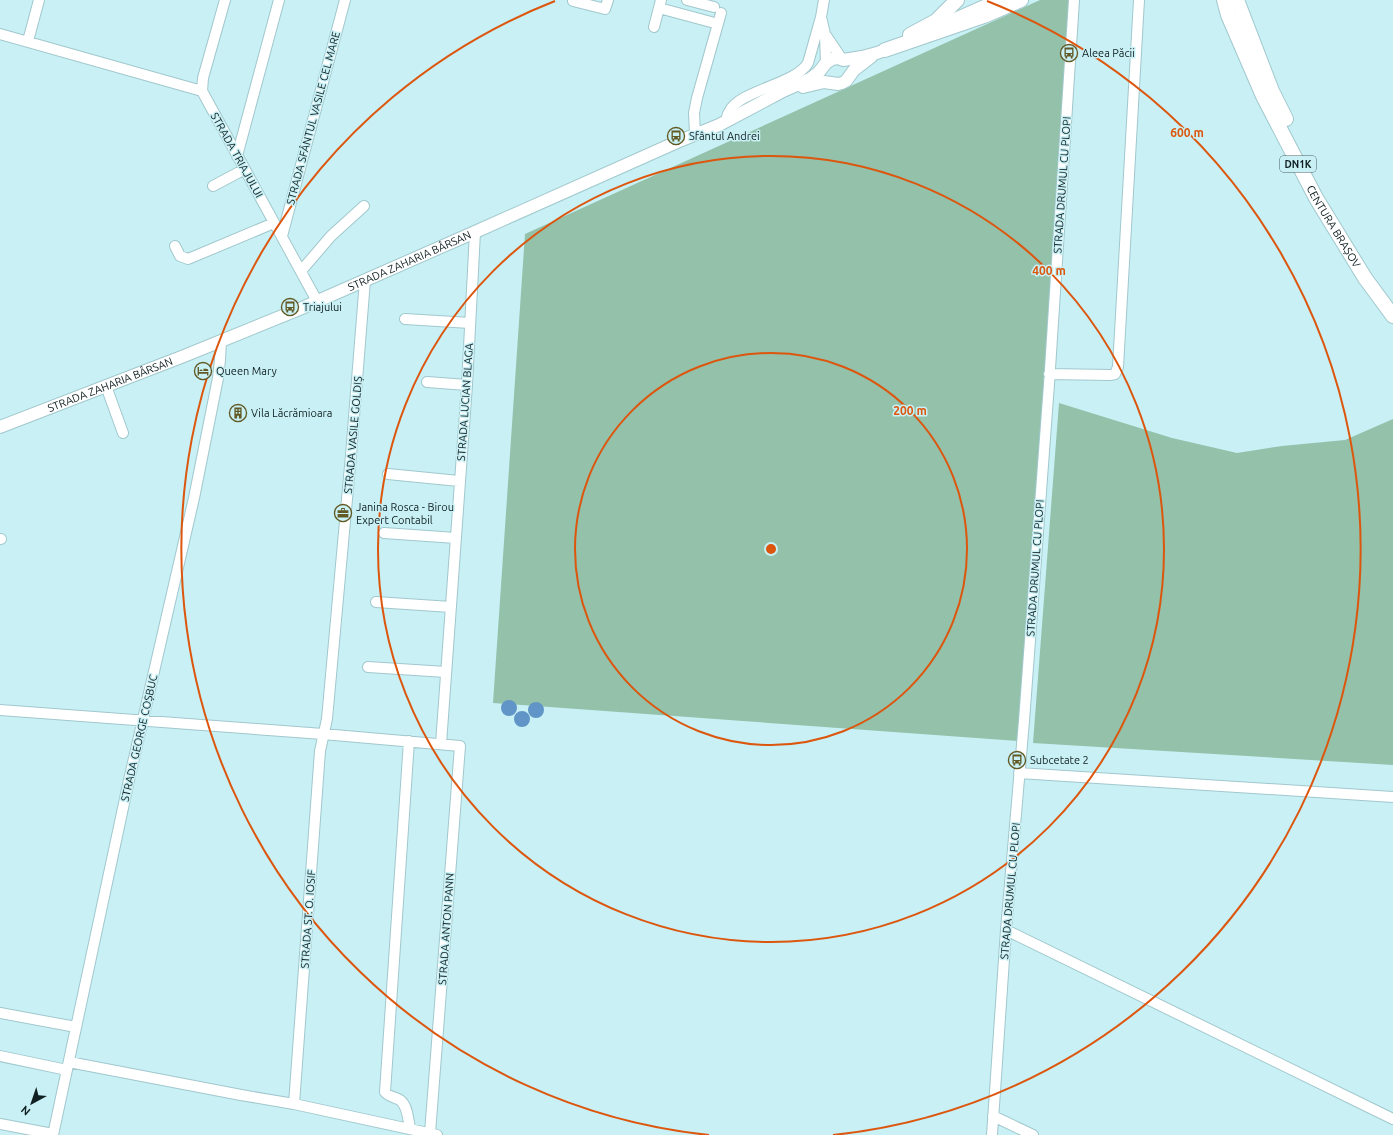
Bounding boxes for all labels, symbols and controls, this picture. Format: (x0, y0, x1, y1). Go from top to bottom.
street label: STRADA SFÂNTUL VASILE CEL MARE (283, 30, 342, 206)
bus stop icon: Aleea Păcii (1059, 43, 1079, 63)
place label: Aleea Păcii (1082, 47, 1135, 59)
street label: STRADA TRIAJULUI (209, 110, 265, 200)
street label: STRADA DRUMUL CU PLOPI (1051, 116, 1073, 254)
bus stop icon: Sfântul Andrei (666, 126, 686, 146)
text: 600 m (1170, 126, 1204, 139)
place label: Sfântul Andrei (689, 130, 760, 142)
road number: DN1K (1280, 156, 1316, 172)
street label: CENTURA BRAȘOV (1304, 183, 1363, 270)
street label: STRADA ZAHARIA BÂRSAN (346, 229, 473, 293)
text: 400 m (1032, 264, 1066, 277)
bus stop icon: Triajului (280, 297, 300, 317)
place label: Triajului (303, 301, 342, 313)
street label: STRADA LUCIAN BLAGA (455, 342, 475, 461)
street label: STRADA ZAHARIA BÂRSAN (46, 355, 174, 414)
hotel icon: Queen Mary (193, 361, 213, 381)
place label: Queen Mary (216, 365, 277, 377)
street label: STRADA VASILE GOLDIȘ (342, 376, 364, 494)
building icon: Vila Lăcrămioara (228, 403, 248, 423)
text: 200 m (893, 404, 927, 417)
place label: Vila Lăcrămioara (251, 407, 332, 419)
street label: STRADA DRUMUL CU PLOPI (1024, 499, 1046, 637)
place label: Janina Rosca - Birou Expert Contabil (356, 501, 454, 526)
office icon: Janina Rosca - Birou Expert Contabil (333, 503, 353, 523)
centre of rings (764, 542, 778, 556)
street label: STRADA GEORGE COȘBUC (119, 673, 160, 803)
bus stop icon: Subcetate 2 (1007, 750, 1027, 770)
place label: Subcetate 2 (1030, 754, 1089, 766)
street label: STRADA DRUMUL CU PLOPI (998, 822, 1022, 960)
street label: STRADA ST. O. IOSIF (299, 869, 317, 969)
street label: STRADA ANTON PANN (436, 873, 456, 985)
north arrow (12, 1083, 52, 1123)
text: N (19, 1103, 33, 1118)

